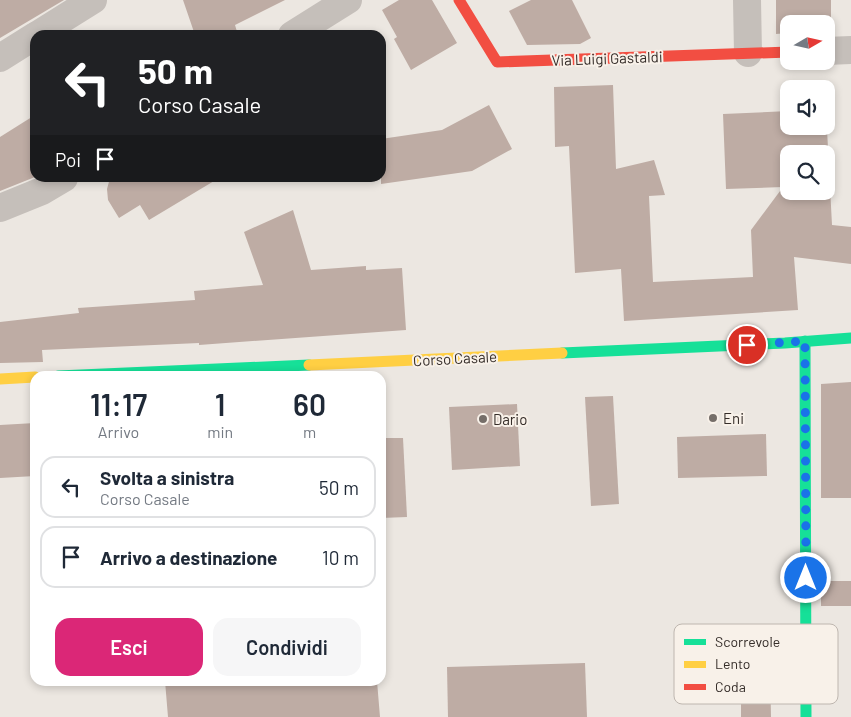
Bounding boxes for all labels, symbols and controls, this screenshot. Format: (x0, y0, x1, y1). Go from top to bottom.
north arrow (780, 15, 835, 70)
map controls (780, 15, 835, 200)
street label: Via Luigi Gastaldi (551, 47, 663, 69)
text: 50 m (138, 49, 213, 91)
icon: left (55, 50, 120, 115)
button: sound (780, 80, 835, 135)
text: Corso Casale (138, 91, 261, 117)
icon: arrive (91, 145, 119, 173)
button: search (780, 145, 835, 200)
text: Poi (55, 148, 81, 171)
pin (726, 324, 768, 366)
icon: arrive (733, 331, 761, 359)
street label: Corso Casale (413, 347, 497, 369)
text: 11:17 (90, 386, 147, 422)
text: 1 (215, 386, 225, 422)
text: 60 (293, 386, 326, 422)
place label: Eni (723, 409, 744, 427)
place label: Dario (493, 410, 527, 428)
marker: Eni (707, 412, 719, 424)
marker: Dario (477, 413, 489, 425)
text: Arrivo (98, 422, 139, 441)
text: min (207, 422, 233, 441)
text: m (303, 422, 316, 441)
text: Svolta a sinistra (100, 466, 234, 489)
icon: left (57, 473, 85, 501)
text: 50 m (319, 476, 359, 499)
text: Corso Casale (100, 489, 190, 508)
icon: arrive (57, 543, 85, 571)
text: Arrivo a destinazione (100, 546, 278, 569)
text: 10 m (322, 546, 359, 569)
position arrow (779, 551, 831, 603)
button: Esci (55, 618, 203, 676)
button: Condividi (213, 618, 361, 676)
legend (674, 624, 838, 704)
text: Scorrevole (715, 633, 780, 650)
text: Lento (715, 655, 750, 672)
text: Coda (715, 678, 746, 695)

